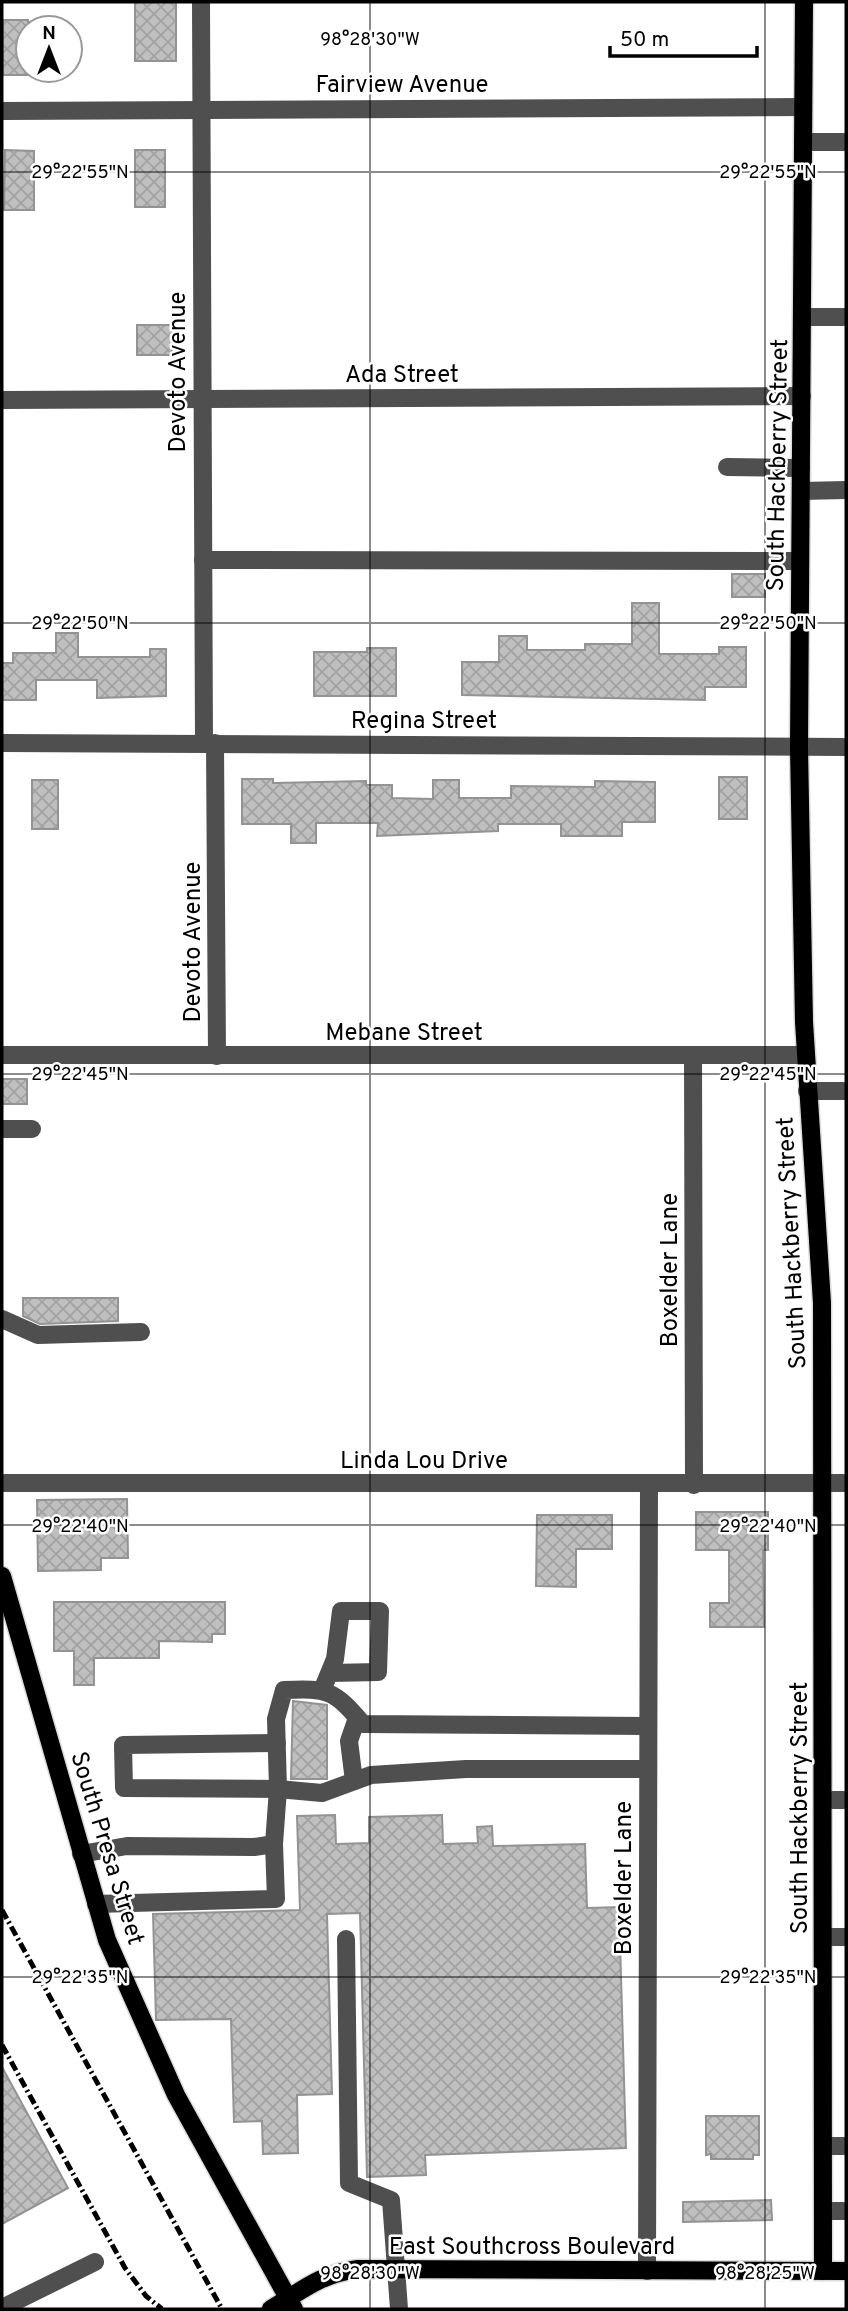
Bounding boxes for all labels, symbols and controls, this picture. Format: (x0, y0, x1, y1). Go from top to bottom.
north arrow (14, 14, 84, 84)
scale bar (610, 14, 757, 58)
text: N (42, 22, 56, 46)
text: 50 m (620, 27, 669, 54)
text: 98°28'30"W (320, 29, 420, 52)
street label: Fairview Avenue (316, 71, 488, 101)
text: 29°22'55"N (31, 162, 129, 185)
text: 29°22'55"N (719, 162, 817, 185)
street label: Devoto Avenue (164, 291, 194, 453)
street label: South Hackberry Street (762, 338, 796, 592)
street label: Ada Street (345, 361, 459, 391)
text: 29°22'50"N (31, 613, 129, 636)
text: 29°22'50"N (719, 613, 817, 636)
street label: Regina Street (351, 707, 497, 737)
street label: Devoto Avenue (179, 861, 209, 1023)
street label: Mebane Street (325, 1019, 483, 1049)
text: 29°22'45"N (31, 1064, 129, 1087)
text: 29°22'45"N (719, 1064, 817, 1087)
street label: South Hackberry Street (771, 1116, 815, 1370)
street label: Boxelder Lane (656, 1193, 686, 1347)
street label: Linda Lou Drive (340, 1447, 508, 1477)
text: 29°22'40"N (31, 1516, 129, 1539)
text: 29°22'40"N (719, 1516, 817, 1539)
street label: South Hackberry Street (786, 1682, 816, 1934)
street label: South Presa Street (62, 1748, 150, 1949)
street label: Boxelder Lane (610, 1801, 640, 1955)
text: 29°22'35"N (31, 1967, 129, 1990)
text: 29°22'35"N (719, 1967, 817, 1990)
street label: East Southcross Boulevard (389, 2233, 675, 2263)
text: 98°28'30"W (320, 2263, 420, 2286)
text: 98°28'25"W (715, 2263, 815, 2286)

